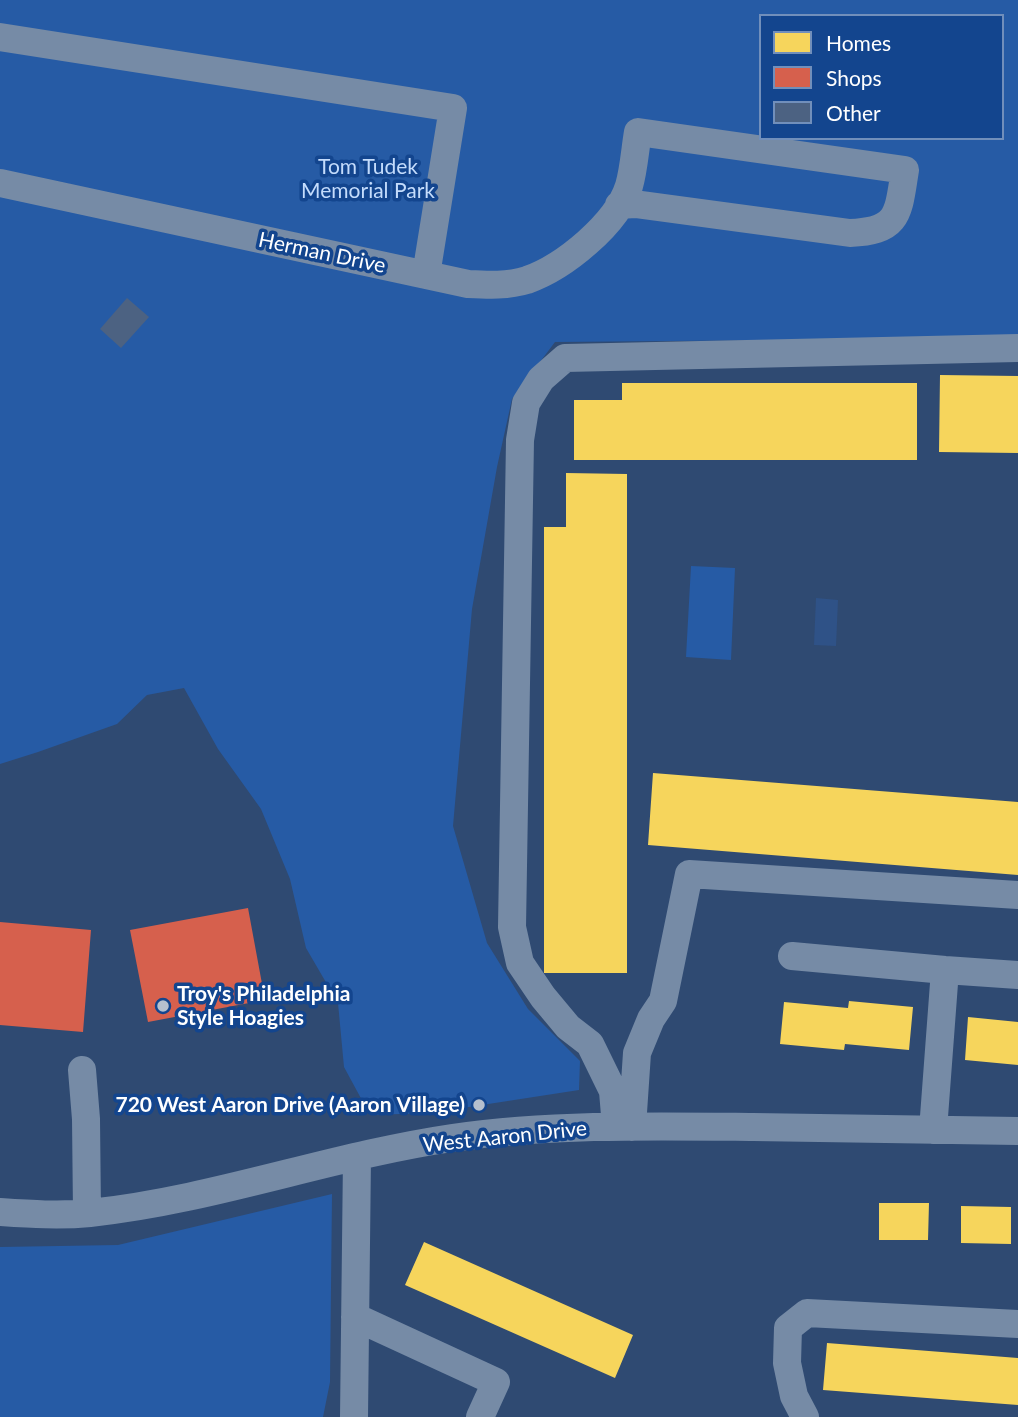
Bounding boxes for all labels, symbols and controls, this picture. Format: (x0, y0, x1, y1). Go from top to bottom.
legend (759, 14, 1004, 140)
text: Homes (826, 30, 891, 55)
text: Shops (826, 65, 882, 90)
text: Other (826, 100, 881, 125)
park label: Tom Tudek Memorial Park (301, 154, 435, 204)
street label: Herman Drive (256, 227, 388, 279)
place label: Troy's Philadelphia Style Hoagies (177, 981, 350, 1031)
marker: Troy's Philadelphia Style Hoagies (155, 998, 171, 1014)
place label: 720 West Aaron Drive (Aaron Village) (115, 1092, 465, 1118)
marker: 720 West Aaron Drive (Aaron Village) (471, 1097, 487, 1113)
street label: West Aaron Drive (422, 1116, 588, 1158)

